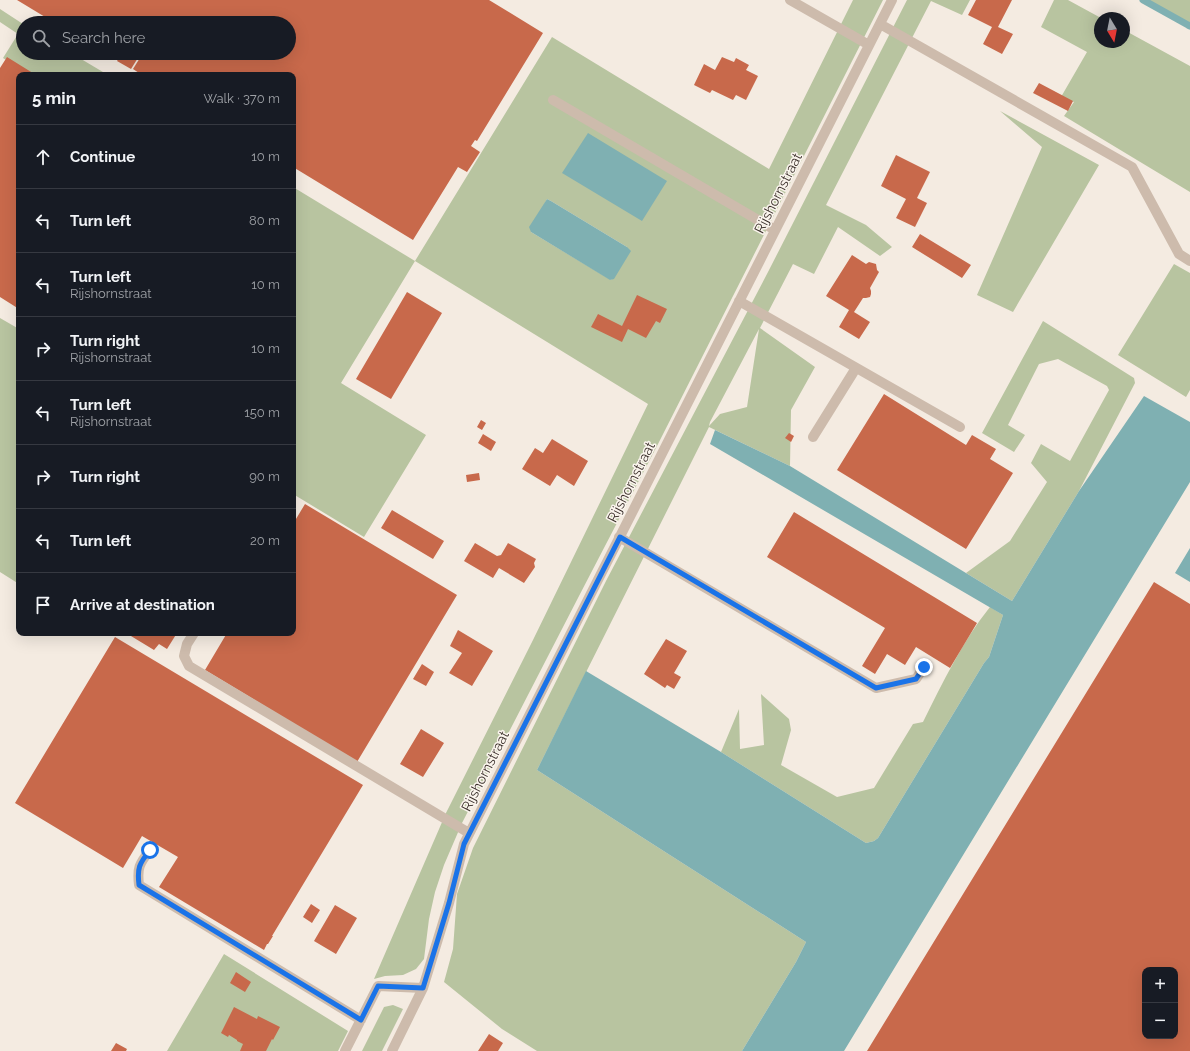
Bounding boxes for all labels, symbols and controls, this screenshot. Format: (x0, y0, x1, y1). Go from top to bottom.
north arrow (1094, 12, 1130, 48)
search box (16, 16, 296, 60)
icon: search (30, 27, 52, 49)
text: Search here (62, 29, 145, 47)
text: 5 min (32, 88, 76, 108)
text: Walk · 370 m (203, 91, 280, 106)
icon: ahead (32, 146, 54, 168)
text: Continue (70, 148, 135, 166)
text: 10 m (251, 149, 280, 164)
street label: Rijshornstraat (751, 150, 805, 236)
icon: left (32, 210, 54, 232)
text: Turn left (70, 212, 131, 230)
text: 80 m (249, 213, 280, 228)
text: Turn left (70, 268, 131, 286)
icon: left (32, 274, 54, 296)
text: 10 m (251, 277, 280, 292)
text: Rijshornstraat (70, 286, 152, 301)
text: Turn right (70, 332, 140, 350)
icon: right (32, 338, 54, 360)
text: 10 m (251, 341, 280, 356)
text: Rijshornstraat (70, 350, 152, 365)
text: Turn left (70, 396, 131, 414)
icon: left (32, 402, 54, 424)
text: 150 m (244, 405, 280, 420)
text: Rijshornstraat (70, 414, 152, 429)
street label: Rijshornstraat (604, 439, 658, 525)
icon: right (32, 466, 54, 488)
text: Turn right (70, 468, 140, 486)
text: 90 m (249, 469, 280, 484)
icon: left (32, 530, 54, 552)
text: Turn left (70, 532, 131, 550)
text: 20 m (250, 533, 280, 548)
icon: arrive (32, 594, 54, 616)
text: Arrive at destination (70, 596, 215, 614)
route end (915, 658, 933, 676)
street label: Rijshornstraat (458, 728, 512, 814)
route start (141, 841, 159, 859)
map controls (1142, 967, 1178, 1039)
button: + (1142, 967, 1178, 1003)
button: − (1142, 1003, 1178, 1039)

